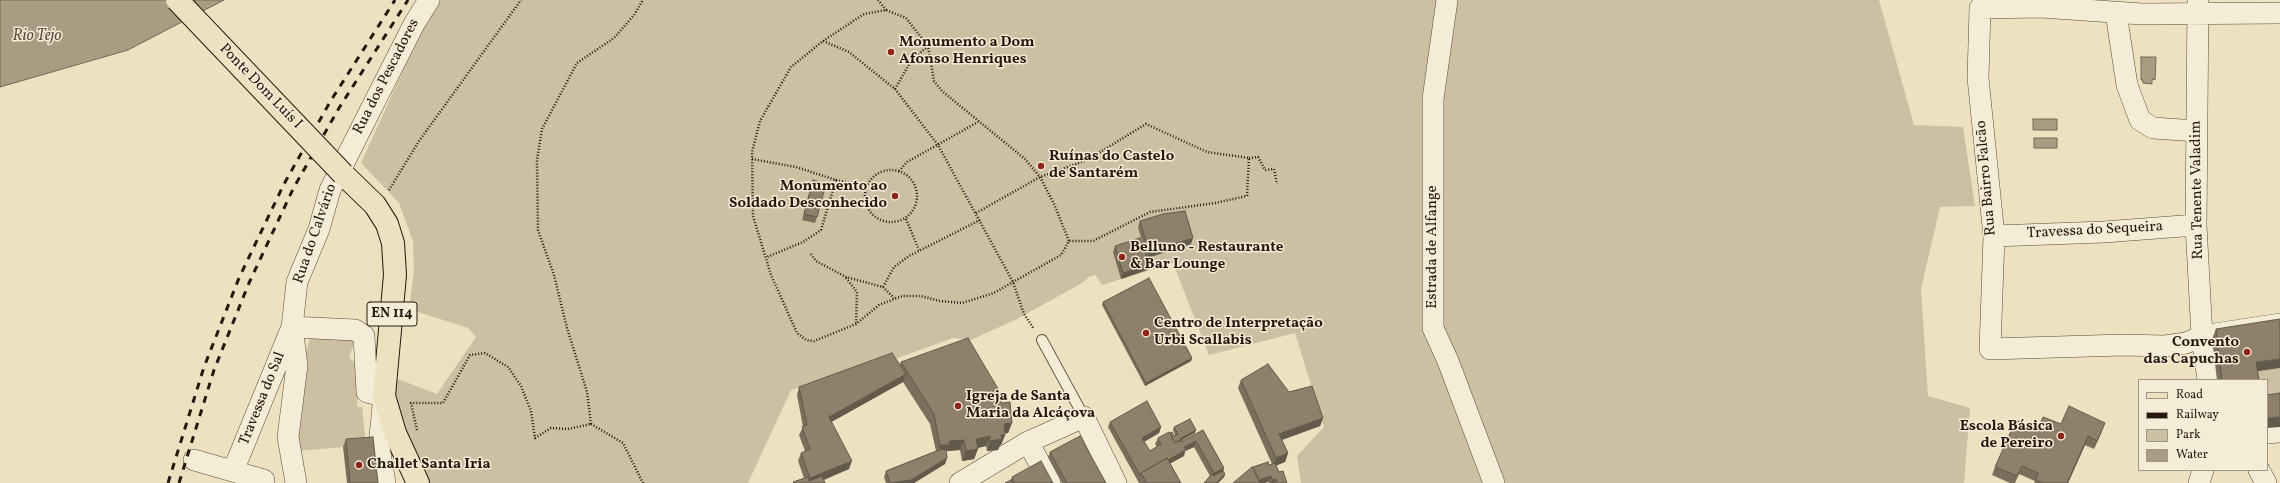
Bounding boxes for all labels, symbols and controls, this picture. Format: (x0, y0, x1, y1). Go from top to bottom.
street label: Rua dos Pescadores (350, 16, 424, 138)
water label: Rio Tejo (13, 27, 61, 47)
place label: Monumento a Dom Afonso Henriques (899, 34, 1035, 69)
street label: Ponte Dom Luís I (215, 41, 305, 133)
marker: Monumento a Dom Afonso Henriques (886, 47, 896, 57)
street label: Rua Bairro Falcão (1973, 120, 2001, 236)
street label: Rua Tenente Valadim (2188, 120, 2208, 260)
place label: Ruínas do Castelo de Santarém (1049, 148, 1174, 183)
marker: Ruínas do Castelo de Santarém (1036, 161, 1046, 171)
place label: Monumento ao Soldado Desconhecido (729, 178, 887, 213)
street label: Rua do Calvário (290, 182, 342, 286)
street label: Estrada de Alfange (1424, 185, 1442, 309)
marker: Monumento ao Soldado Desconhecido (890, 191, 900, 201)
street label: Travessa do Sequeira (2026, 218, 2164, 244)
place label: Belluno - Restaurante & Bar Lounge (1130, 239, 1283, 274)
marker: Belluno - Restaurante & Bar Lounge (1117, 252, 1127, 262)
road number: EN 114 (367, 302, 417, 326)
place label: Centro de Interpretação Urbi Scallabis (1154, 315, 1323, 350)
marker: Centro de Interpretação Urbi Scallabis (1141, 328, 1151, 338)
place label: Convento das Capuchas (2144, 334, 2239, 369)
marker: Convento das Capuchas (2242, 347, 2252, 357)
street label: Travessa do Sal (236, 350, 290, 448)
legend (2138, 379, 2268, 471)
text: Road (2176, 387, 2203, 403)
place label: Igreja de Santa Maria da Alcáçova (966, 388, 1095, 423)
marker: Igreja de Santa Maria da Alcáçova (953, 401, 963, 411)
text: Railway (2176, 407, 2219, 423)
place label: Escola Básica de Pereiro (1960, 418, 2053, 453)
text: Park (2176, 427, 2201, 443)
marker: Escola Básica de Pereiro (2056, 431, 2066, 441)
text: Water (2176, 447, 2208, 463)
place label: Challet Santa Iria (367, 456, 491, 474)
marker: Challet Santa Iria (354, 460, 364, 470)

